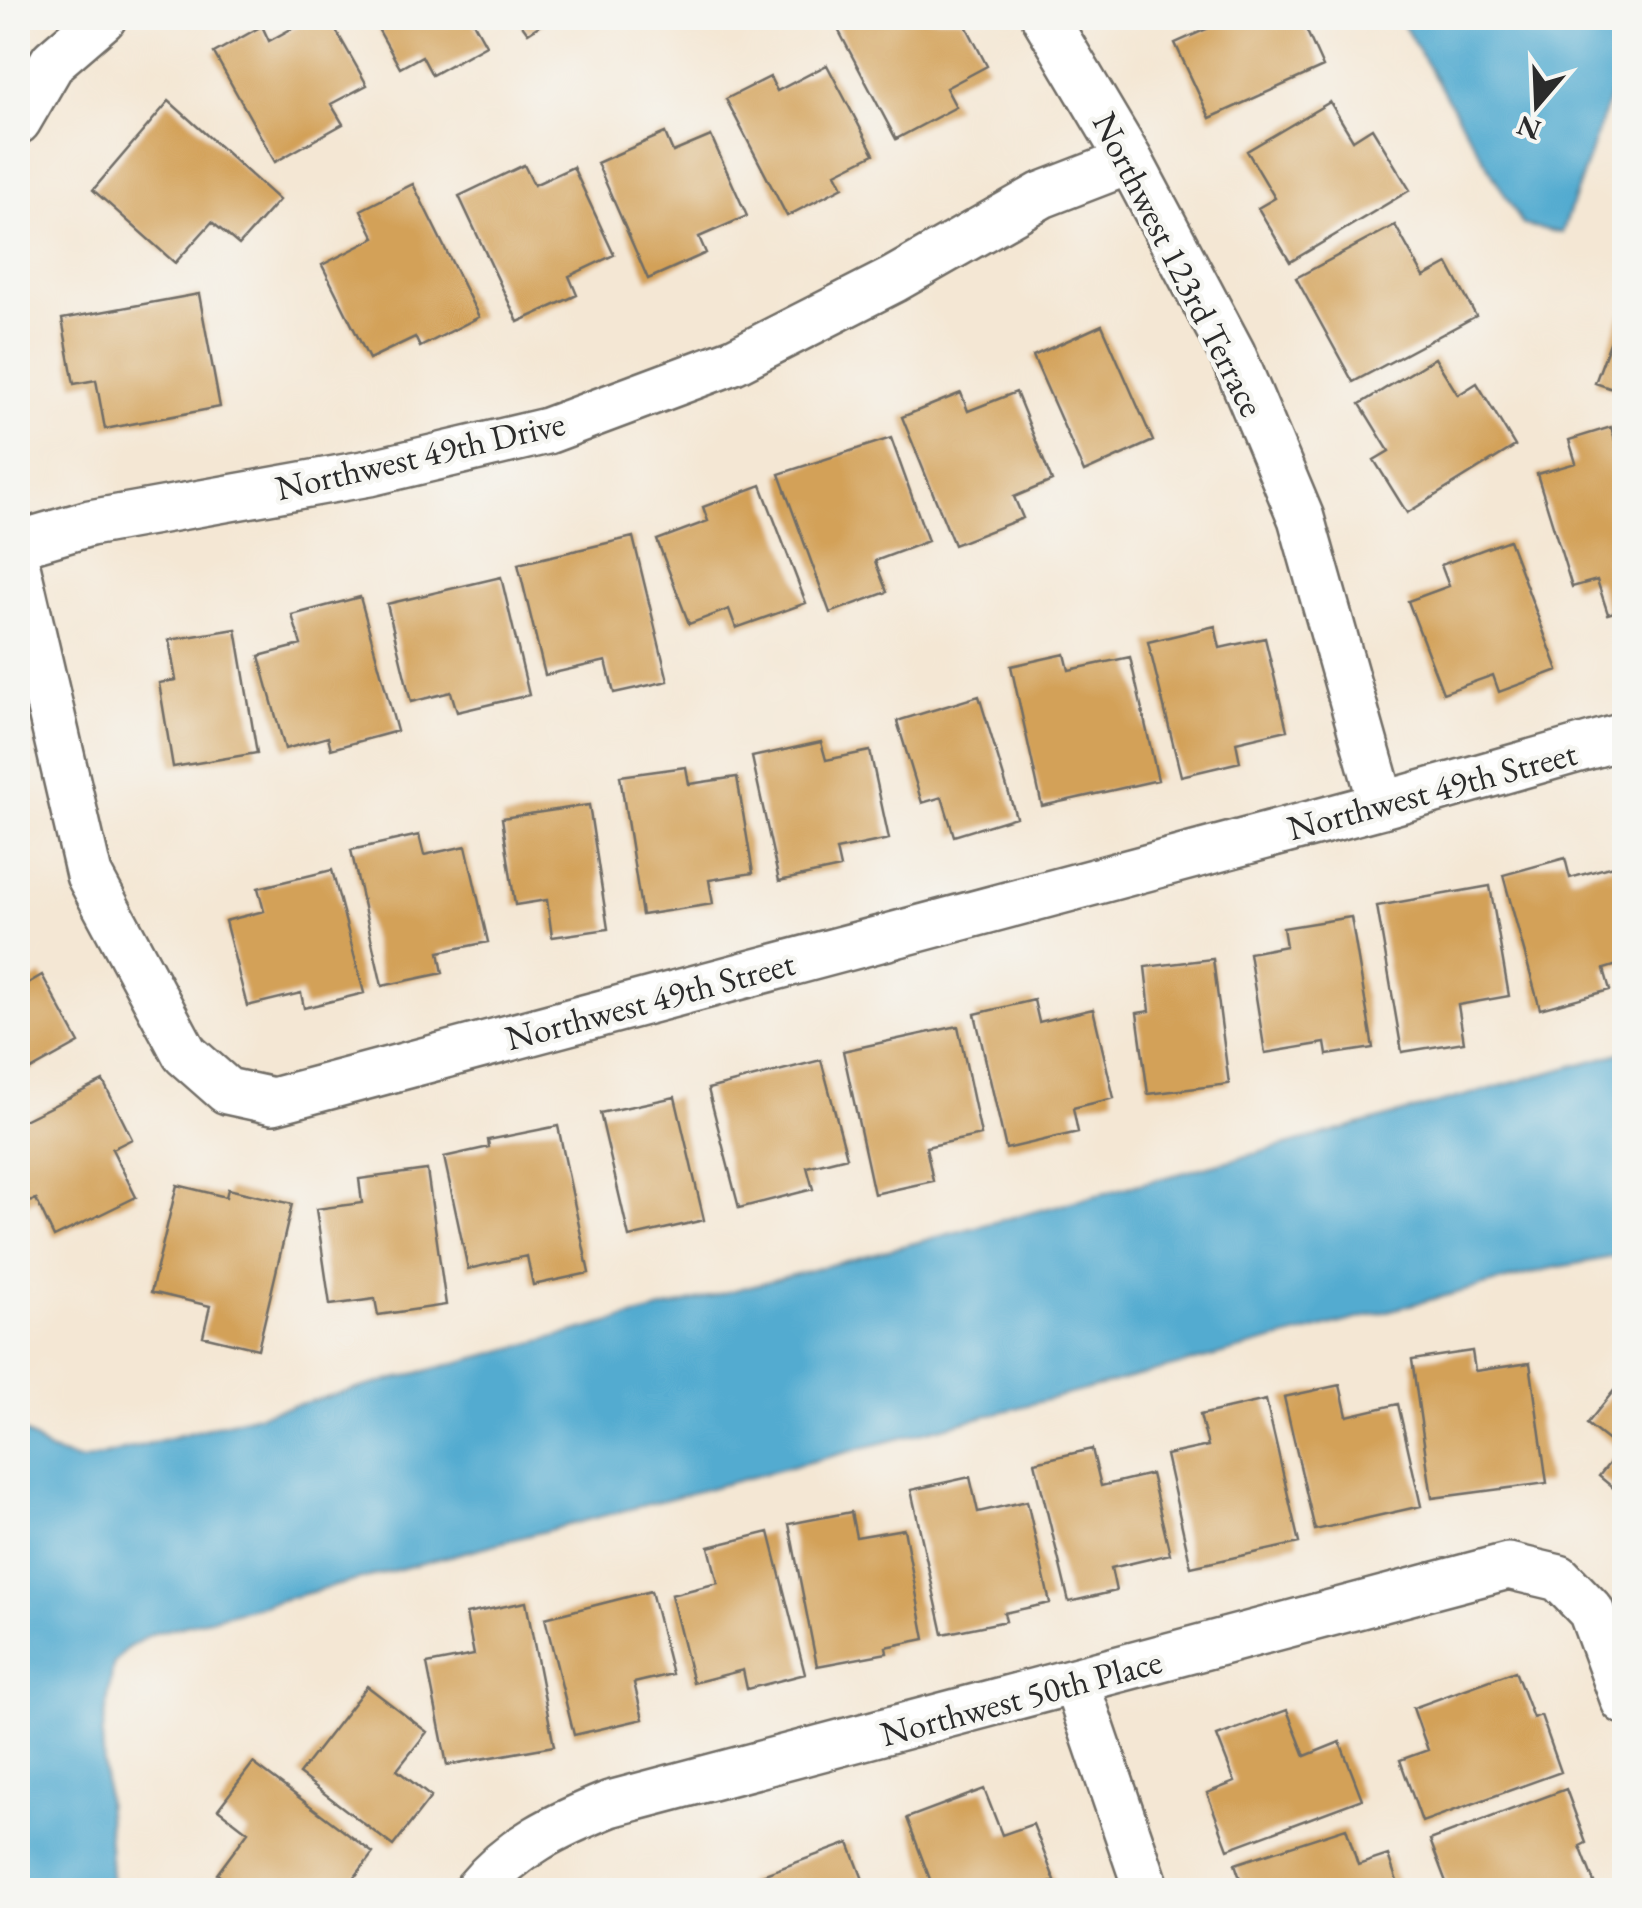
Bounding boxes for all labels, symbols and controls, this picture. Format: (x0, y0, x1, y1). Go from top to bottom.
north arrow (1487, 55, 1587, 155)
street label: Northwest 123rd Terrace (1083, 104, 1275, 424)
text: N (1512, 108, 1545, 149)
street label: Northwest 49th Drive (271, 400, 569, 510)
street label: Northwest 49th Street (1283, 730, 1581, 850)
street label: Northwest 49th Street (501, 940, 799, 1060)
street label: Northwest 50th Place (875, 1638, 1167, 1756)

